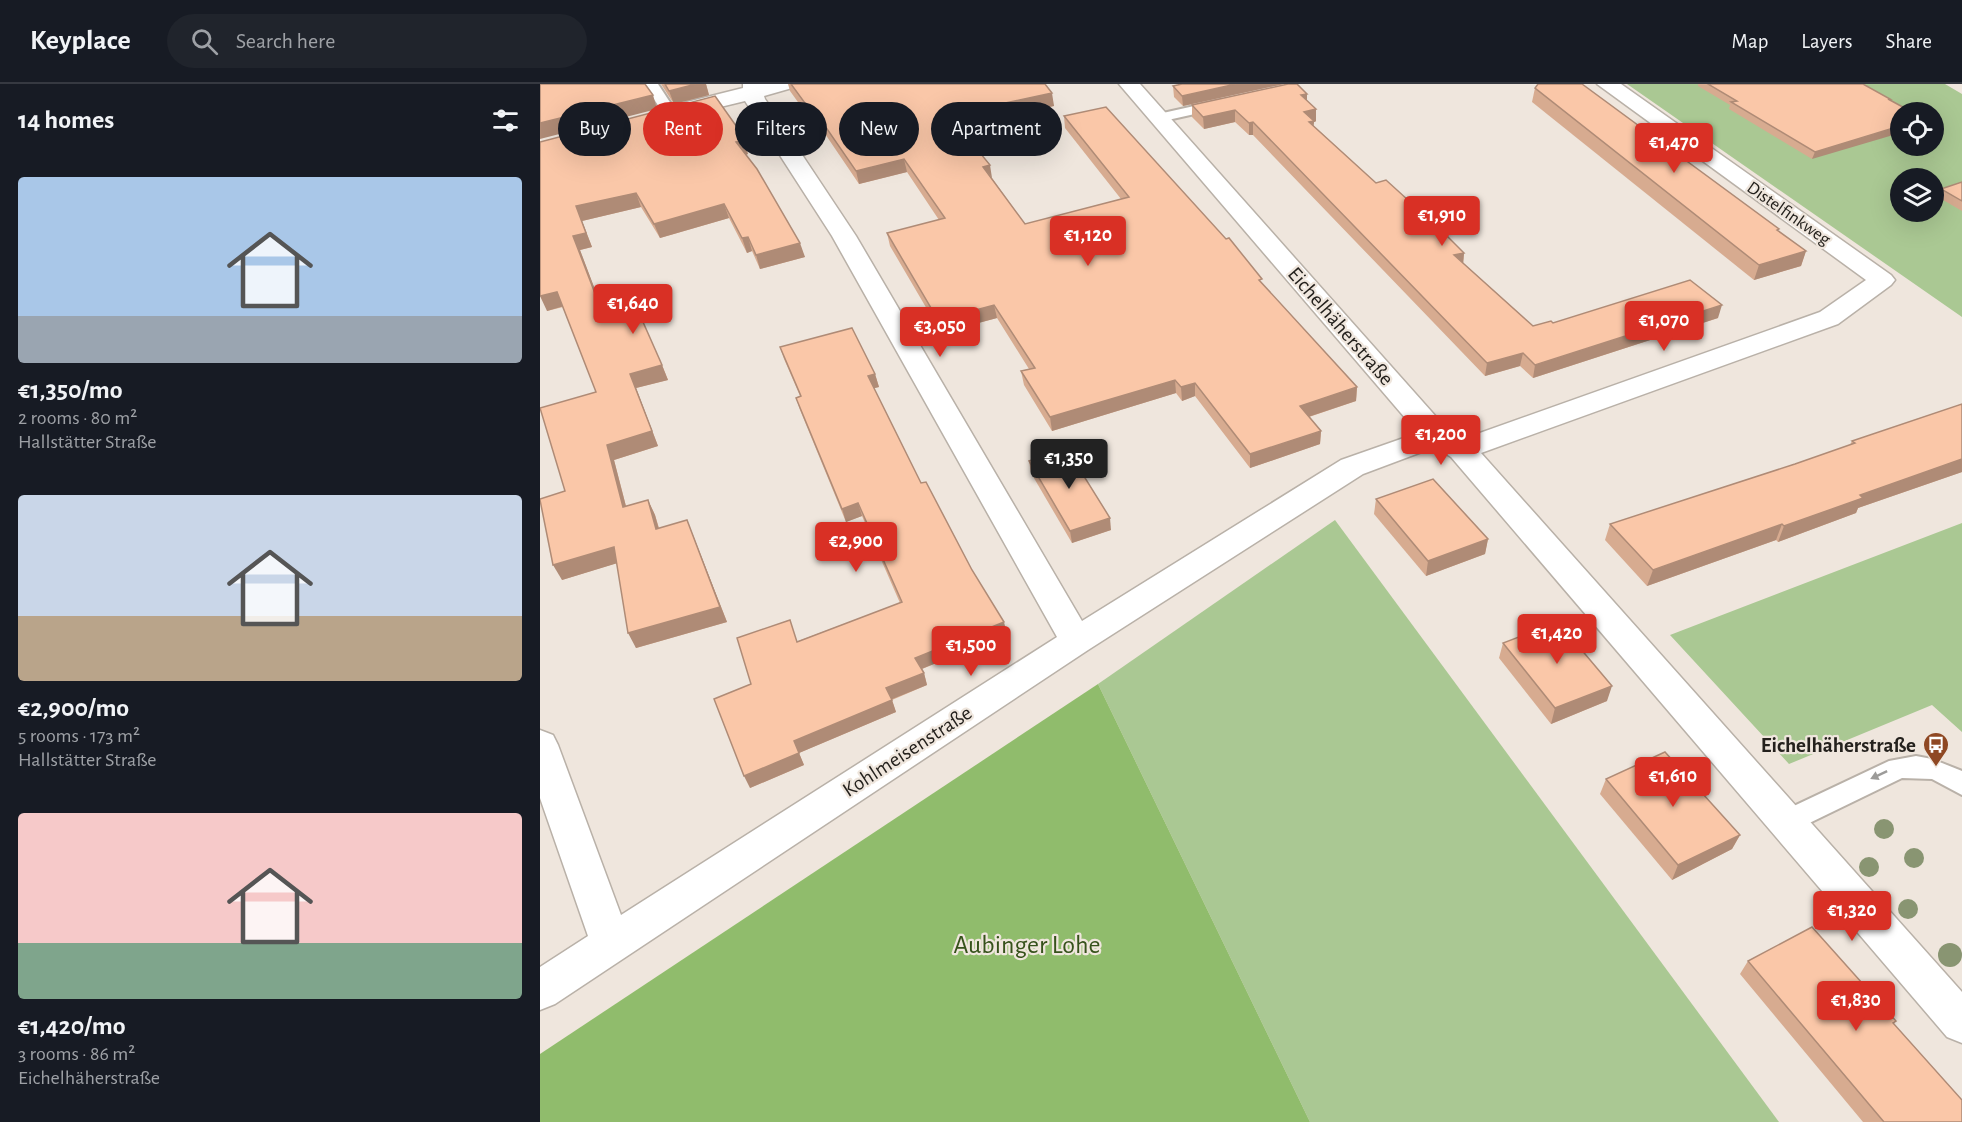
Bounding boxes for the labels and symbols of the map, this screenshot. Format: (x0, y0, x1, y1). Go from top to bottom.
pin: €1,470 (1625, 123, 1723, 174)
street label: Distelfinkweg (1743, 179, 1834, 249)
pin: €1,910 (1393, 196, 1491, 247)
pin: €1,120 (1039, 216, 1137, 267)
street label: Eichelhäherstraße (1284, 263, 1397, 390)
pin: €1,640 (584, 284, 682, 335)
pin: €1,070 (1615, 301, 1713, 352)
pin: €3,050 (891, 307, 989, 358)
pin: €1,200 (1392, 415, 1490, 466)
pin: €1,350 (1020, 439, 1118, 490)
pin: €2,900 (807, 522, 905, 573)
pin: €1,420 (1508, 614, 1606, 665)
pin: €1,500 (922, 626, 1020, 677)
street label: Kohlmeisenstraße (839, 702, 976, 801)
bus stop icon: Eichelhäherstraße (1921, 730, 1951, 768)
place label: Eichelhäherstraße (1761, 735, 1916, 756)
pin: €1,610 (1624, 757, 1722, 808)
one-way arrow (1870, 770, 1888, 780)
pin: €1,320 (1803, 891, 1901, 942)
park label: Aubinger Lohe (954, 932, 1100, 958)
pin: €1,830 (1807, 981, 1905, 1032)

